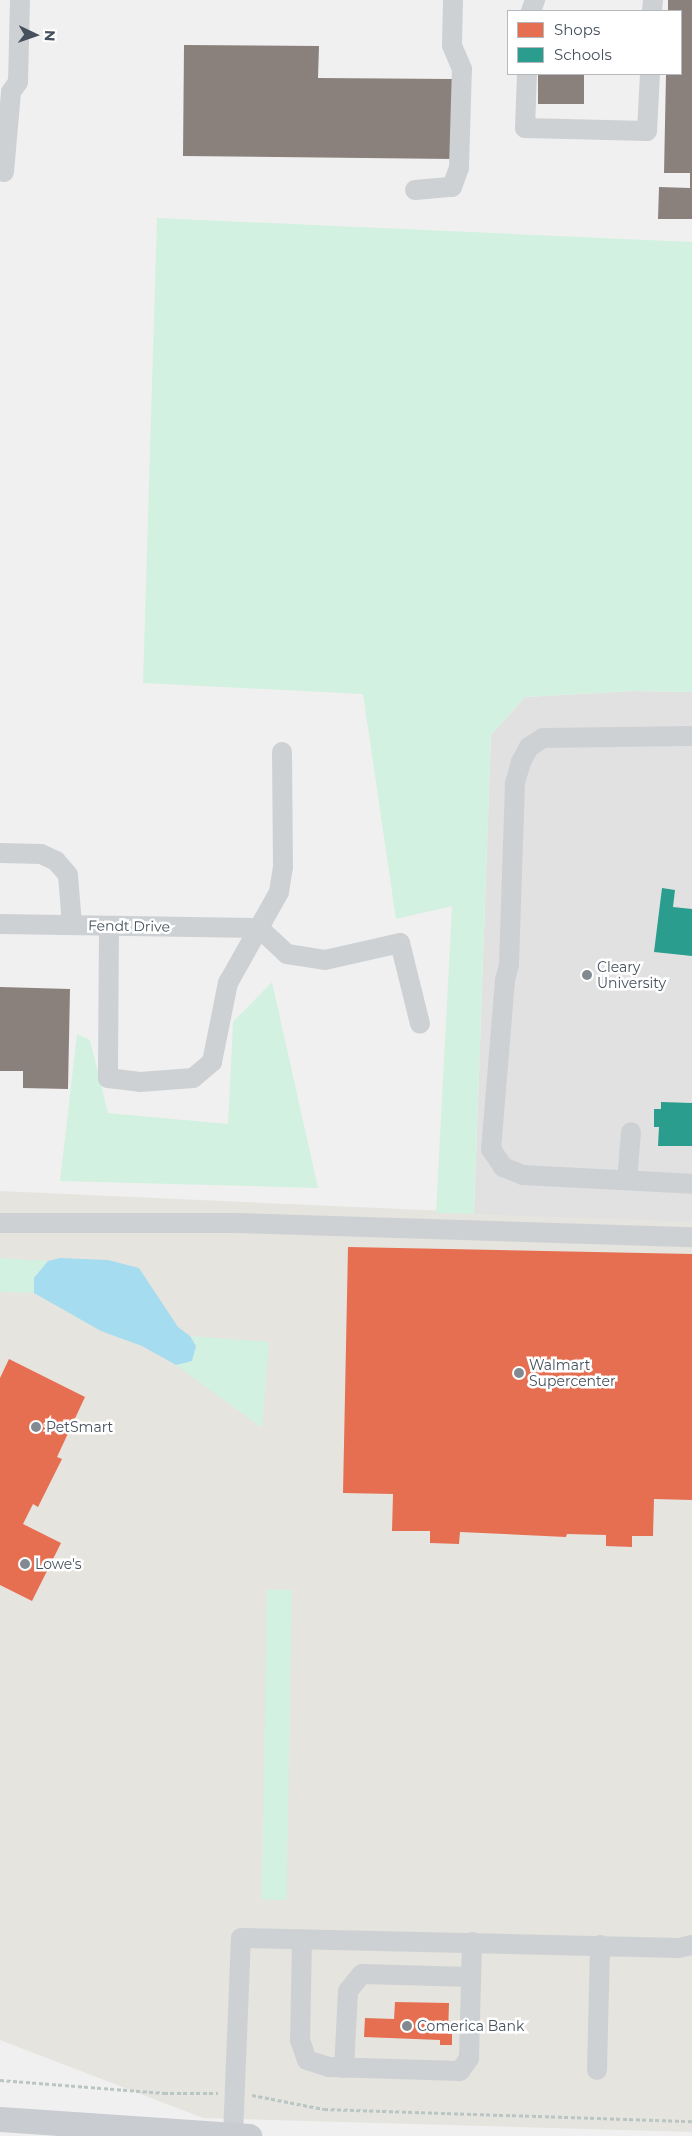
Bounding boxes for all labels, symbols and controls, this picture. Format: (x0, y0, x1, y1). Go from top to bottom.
north arrow (10, 10, 60, 60)
legend (507, 10, 682, 75)
text: Shops (554, 20, 600, 39)
text: N (41, 30, 59, 42)
text: Schools (554, 45, 612, 64)
street label: Fendt Drive (88, 917, 170, 935)
place label: Cleary University (597, 959, 666, 992)
marker: Cleary University (581, 969, 593, 981)
place label: Walmart Supercenter (529, 1357, 616, 1390)
marker: Walmart Supercenter (513, 1367, 525, 1379)
place label: PetSmart (46, 1419, 113, 1435)
marker: PetSmart (30, 1421, 42, 1433)
place label: Lowe's (35, 1556, 82, 1572)
marker: Lowe's (19, 1558, 31, 1570)
place label: Comerica Bank (417, 2018, 524, 2034)
marker: Comerica Bank (401, 2020, 413, 2032)

